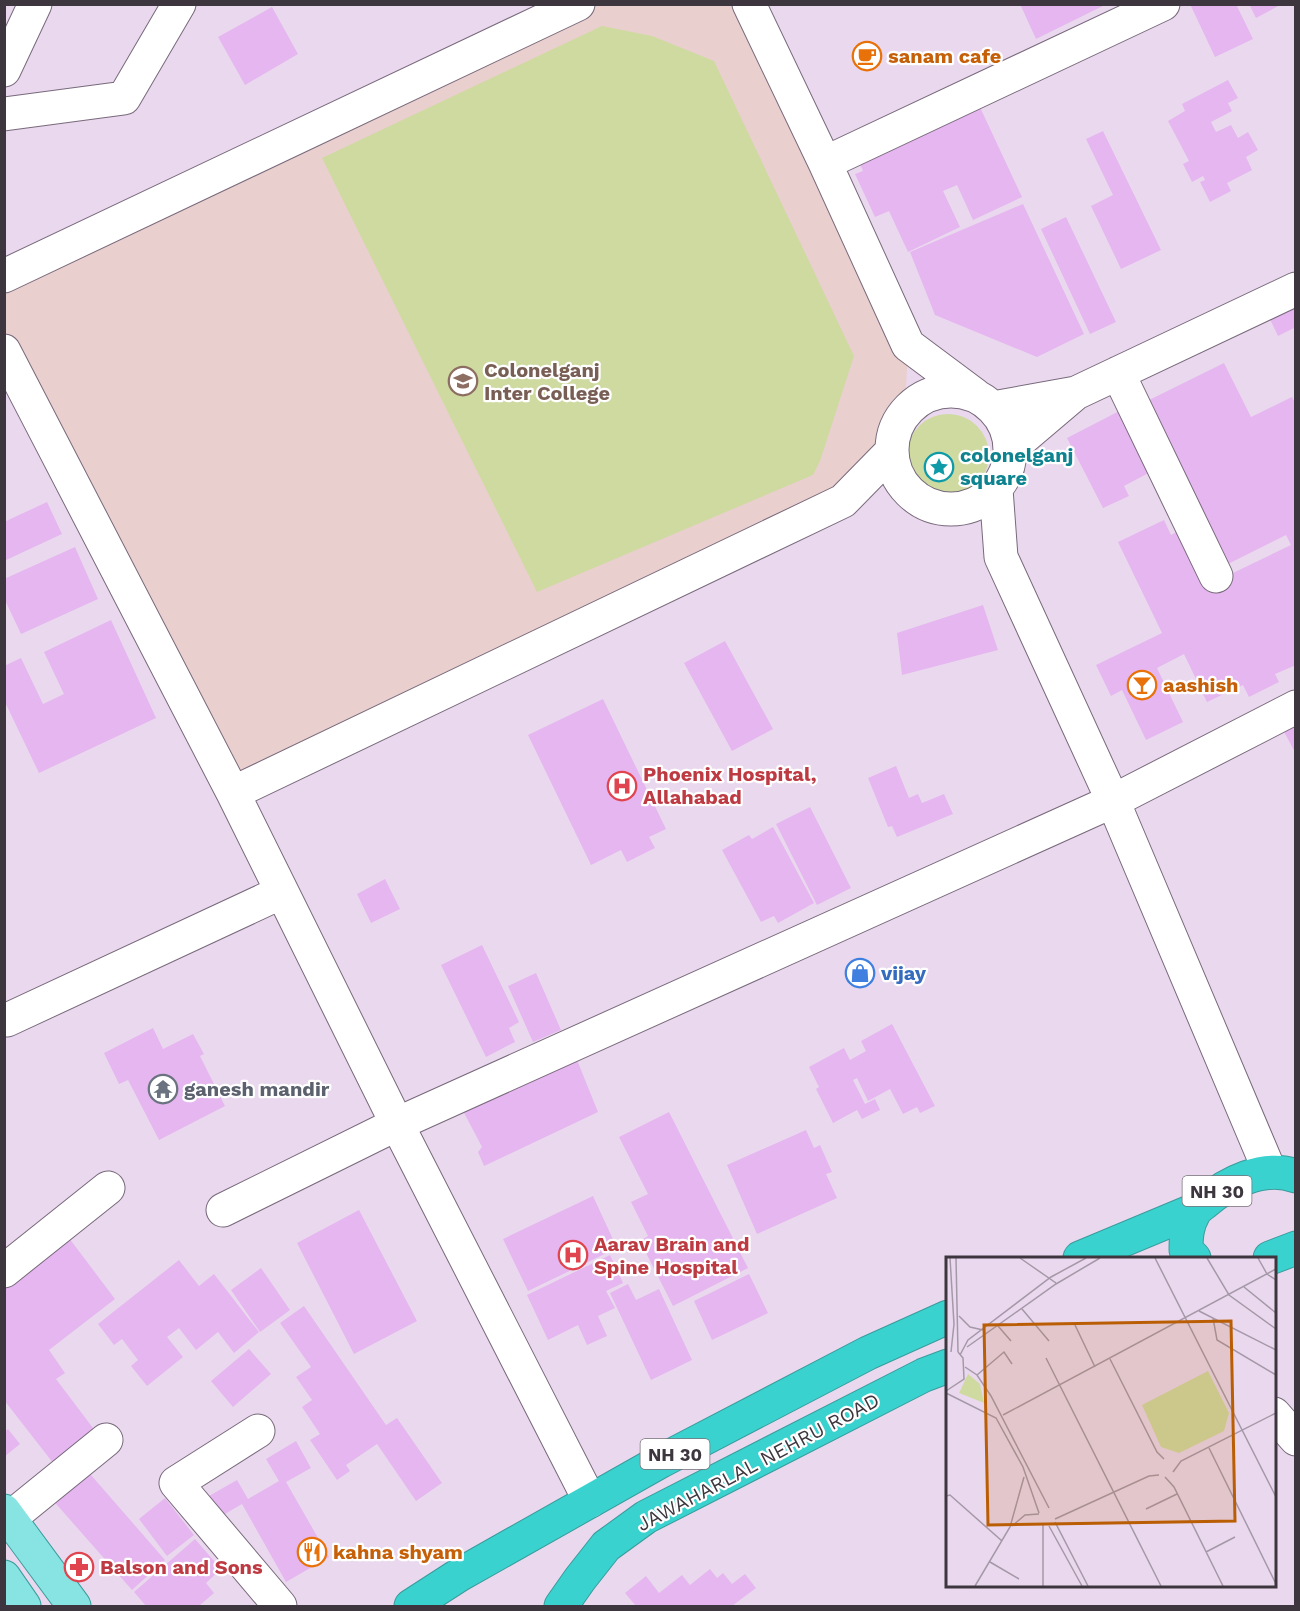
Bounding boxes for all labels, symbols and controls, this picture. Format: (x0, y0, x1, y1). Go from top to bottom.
cafe icon: sanam cafe (851, 40, 883, 72)
place label: sanam cafe (888, 44, 1001, 68)
place label: Colonelganj Inter College (484, 358, 610, 405)
school or university icon: Colonelganj Inter College (447, 365, 479, 397)
place label: colonelganj square (960, 443, 1073, 490)
place icon: colonelganj square (923, 451, 955, 483)
bar icon: aashish (1126, 669, 1158, 701)
place label: aashish (1163, 673, 1238, 697)
place label: Phoenix Hospital, Allahabad (643, 762, 817, 809)
hospital icon: Phoenix Hospital, Allahabad (606, 770, 638, 802)
shop icon: vijay (844, 957, 876, 989)
place label: vijay (880, 961, 927, 985)
temple icon: ganesh mandir (147, 1073, 179, 1105)
place label: ganesh mandir (184, 1077, 330, 1101)
road number: NH 30 (1182, 1176, 1252, 1206)
place label: Aarav Brain and Spine Hospital (594, 1232, 749, 1279)
hospital icon: Aarav Brain and Spine Hospital (557, 1239, 589, 1271)
inset map (946, 1257, 1276, 1587)
street label: JAWAHARLAL NEHRU ROAD (633, 1388, 883, 1536)
road number: NH 30 (640, 1439, 710, 1469)
restaurant icon: kahna shyam (296, 1536, 328, 1568)
place label: kahna shyam (333, 1540, 463, 1564)
pharmacy icon: Balson and Sons (63, 1551, 95, 1583)
place label: Balson and Sons (100, 1555, 263, 1579)

